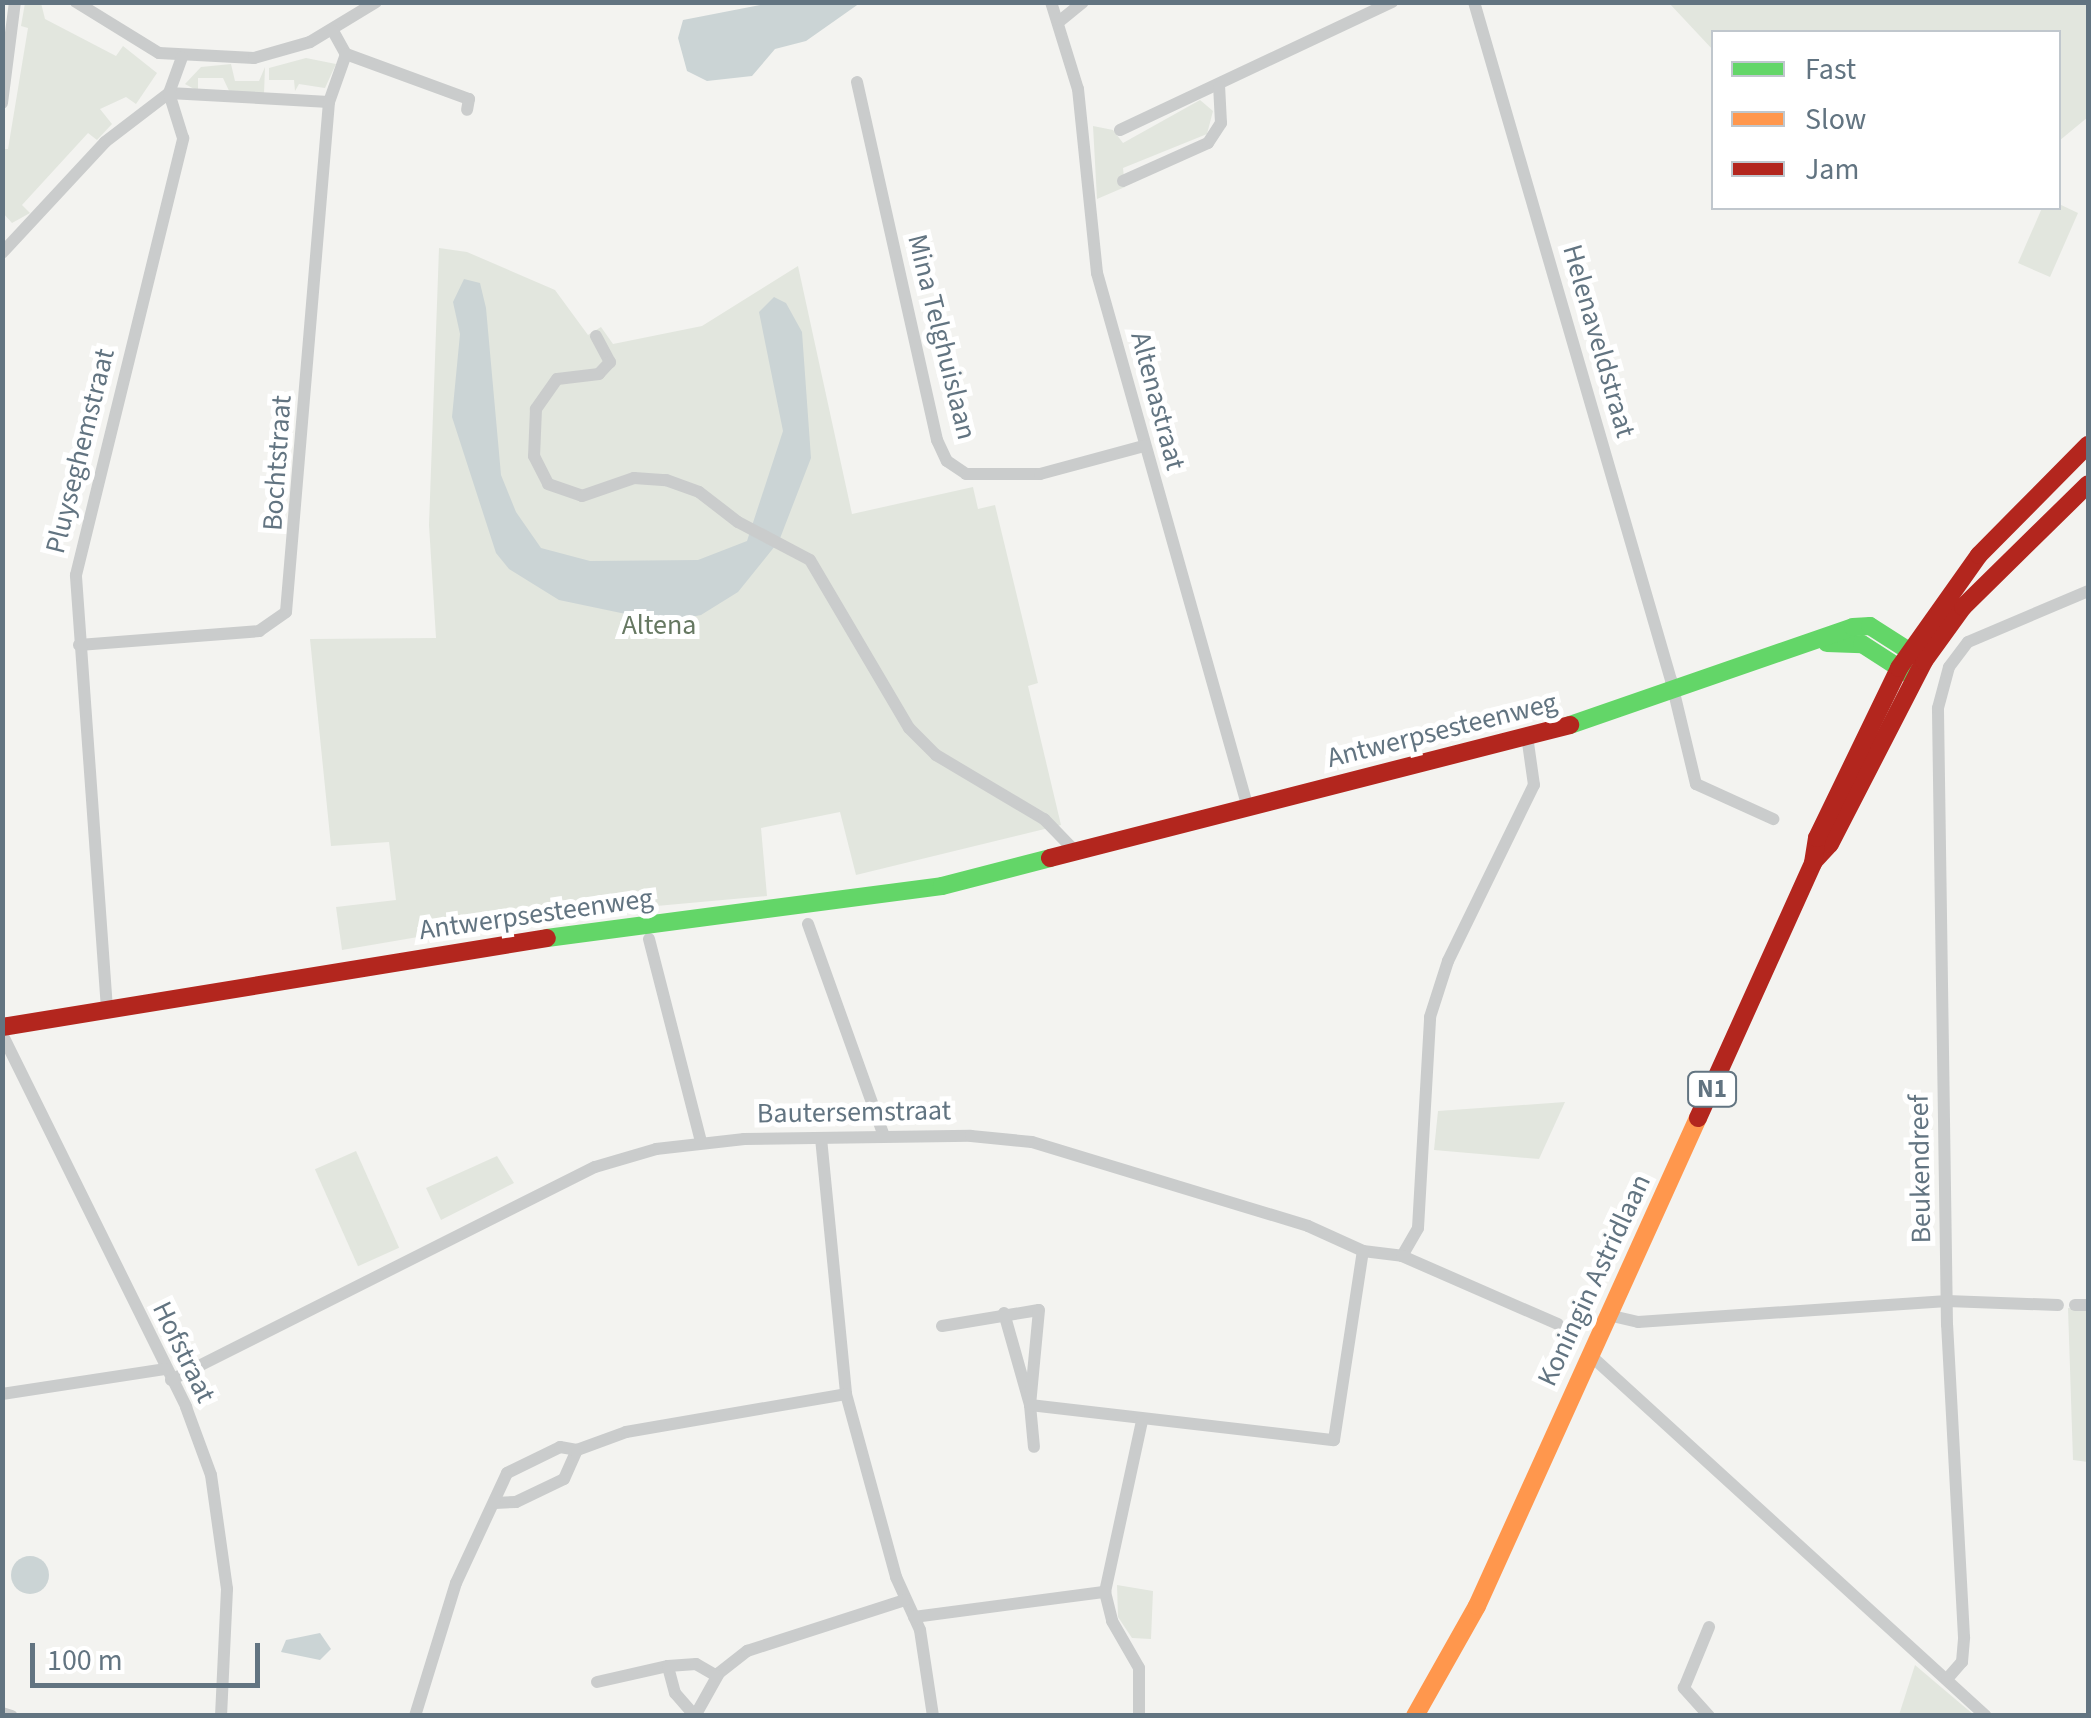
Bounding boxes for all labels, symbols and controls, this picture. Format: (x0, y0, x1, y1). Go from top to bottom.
legend (1711, 30, 2061, 210)
text: Fast (1805, 48, 1856, 91)
text: Slow (1805, 98, 1866, 141)
text: Jam (1805, 148, 1859, 191)
street label: Mina Telghuislaan (900, 231, 984, 443)
street label: Helenaveldstraat (1555, 241, 1643, 441)
street label: Altenastraat (1123, 328, 1193, 474)
street label: Pluyseghemstraat (38, 345, 122, 557)
street label: Bochtstraat (256, 394, 298, 532)
park label: Altena (622, 608, 696, 642)
street label: Antwerpsesteenweg (1324, 685, 1560, 775)
street label: Antwerpsesteenweg (417, 881, 655, 947)
road number: N1 (1687, 1069, 1737, 1109)
street label: Bautersemstraat (757, 1094, 951, 1130)
street label: Beukendreef (1902, 1094, 1938, 1244)
street label: Koningin Astridlaan (1530, 1169, 1658, 1391)
street label: Hofstraat (145, 1296, 223, 1408)
scale bar (35, 1623, 265, 1685)
text: 100 m (47, 1639, 123, 1682)

